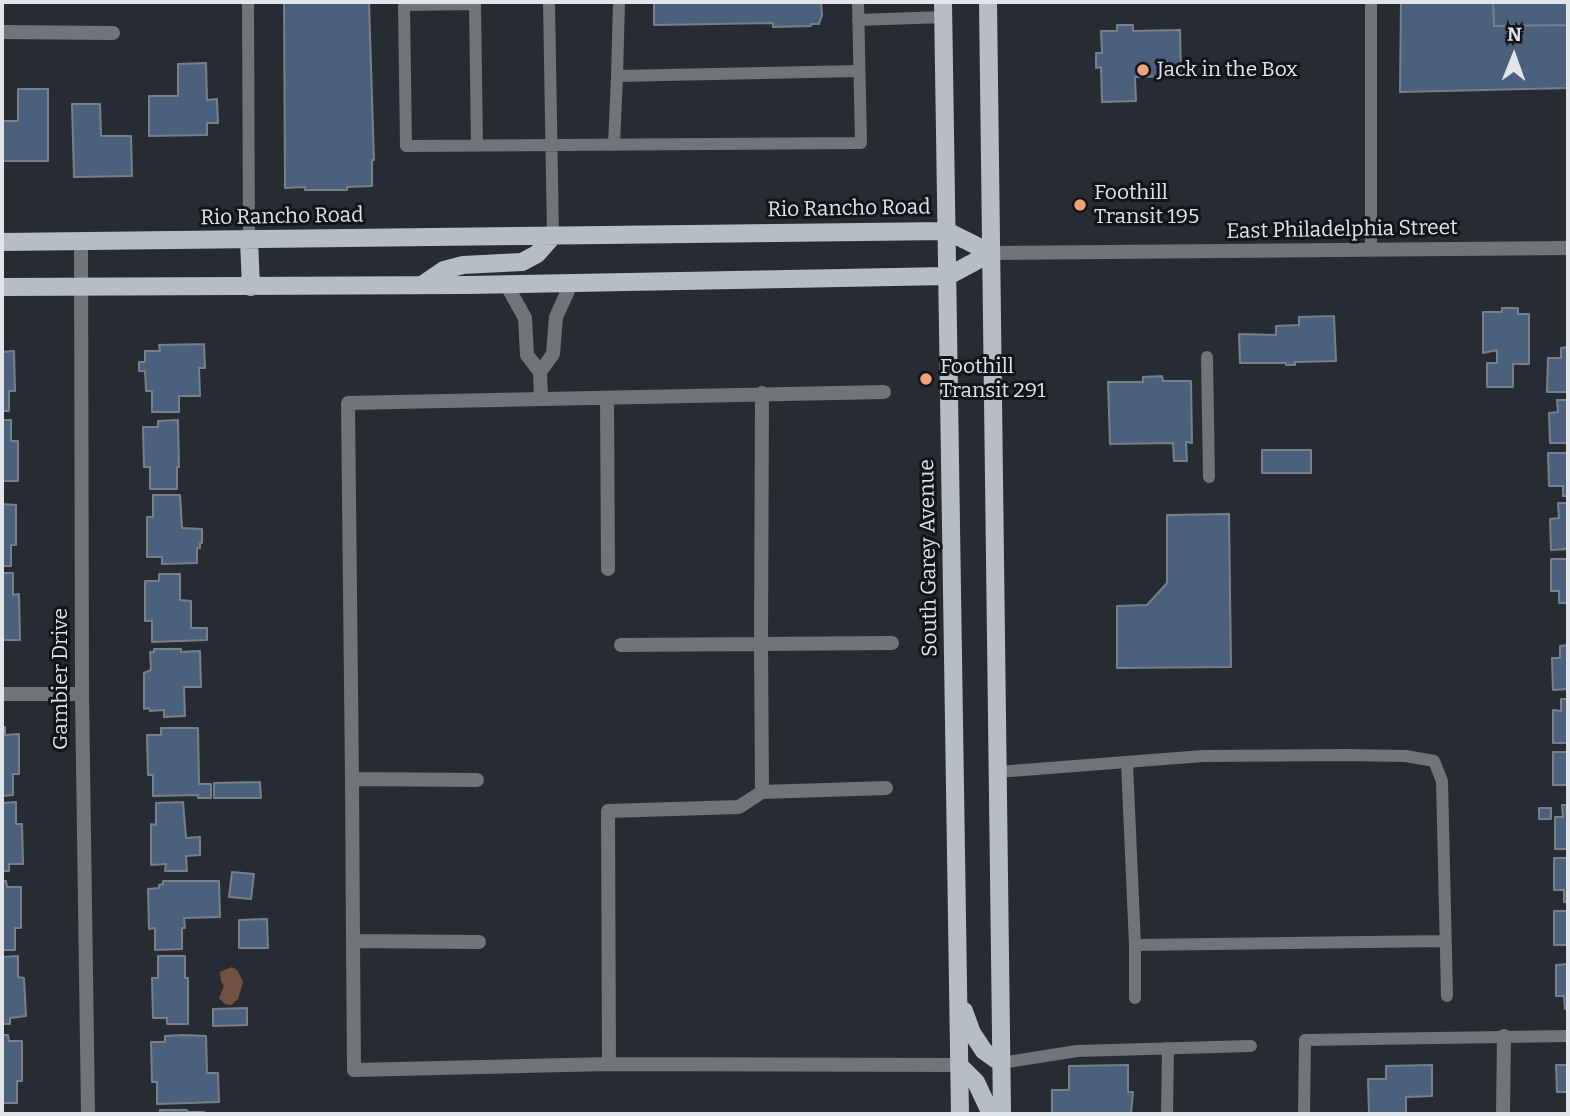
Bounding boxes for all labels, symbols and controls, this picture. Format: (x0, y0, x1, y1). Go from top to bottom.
north arrow (1479, 21, 1549, 91)
text: N (1507, 23, 1522, 46)
place label: Jack in the Box (1157, 57, 1298, 83)
marker: Jack in the Box (1135, 62, 1151, 78)
place label: Foothill Transit 195 (1094, 180, 1199, 230)
street label: Rio Rancho Road (767, 195, 931, 223)
marker: Foothill Transit 195 (1072, 197, 1088, 213)
street label: Rio Rancho Road (200, 203, 364, 231)
street label: East Philadelphia Street (1226, 215, 1458, 245)
place label: Foothill Transit 291 (940, 354, 1046, 404)
marker: Foothill Transit 291 (918, 371, 934, 387)
street label: South Garey Avenue (915, 459, 943, 657)
street label: Gambier Drive (48, 608, 74, 750)

